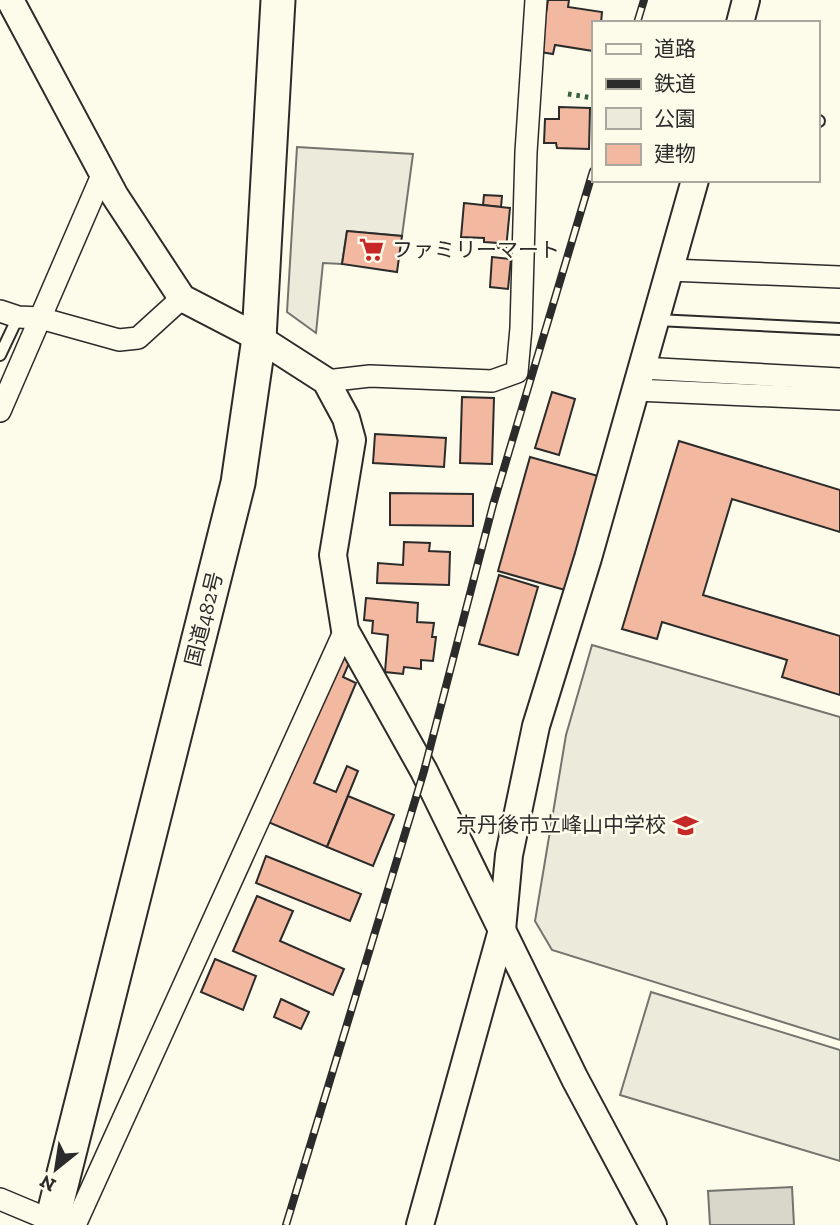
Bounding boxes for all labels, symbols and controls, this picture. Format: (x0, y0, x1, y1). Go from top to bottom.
legend (592, 21, 819, 182)
text: 道路 (654, 36, 696, 61)
text: 鉄道 (654, 71, 696, 96)
text: 公園 (654, 106, 696, 131)
text: 建物 (654, 141, 696, 166)
supermarket icon: ファミリーマート (358, 236, 386, 264)
place label: ファミリーマート (392, 237, 560, 262)
street label: 国道482号 (180, 569, 227, 669)
school or university icon: 京丹後市立峰山中学校 (672, 811, 700, 839)
place label: 京丹後市立峰山中学校 (456, 812, 666, 837)
north arrow (21, 1134, 91, 1204)
text: N (36, 1170, 60, 1197)

